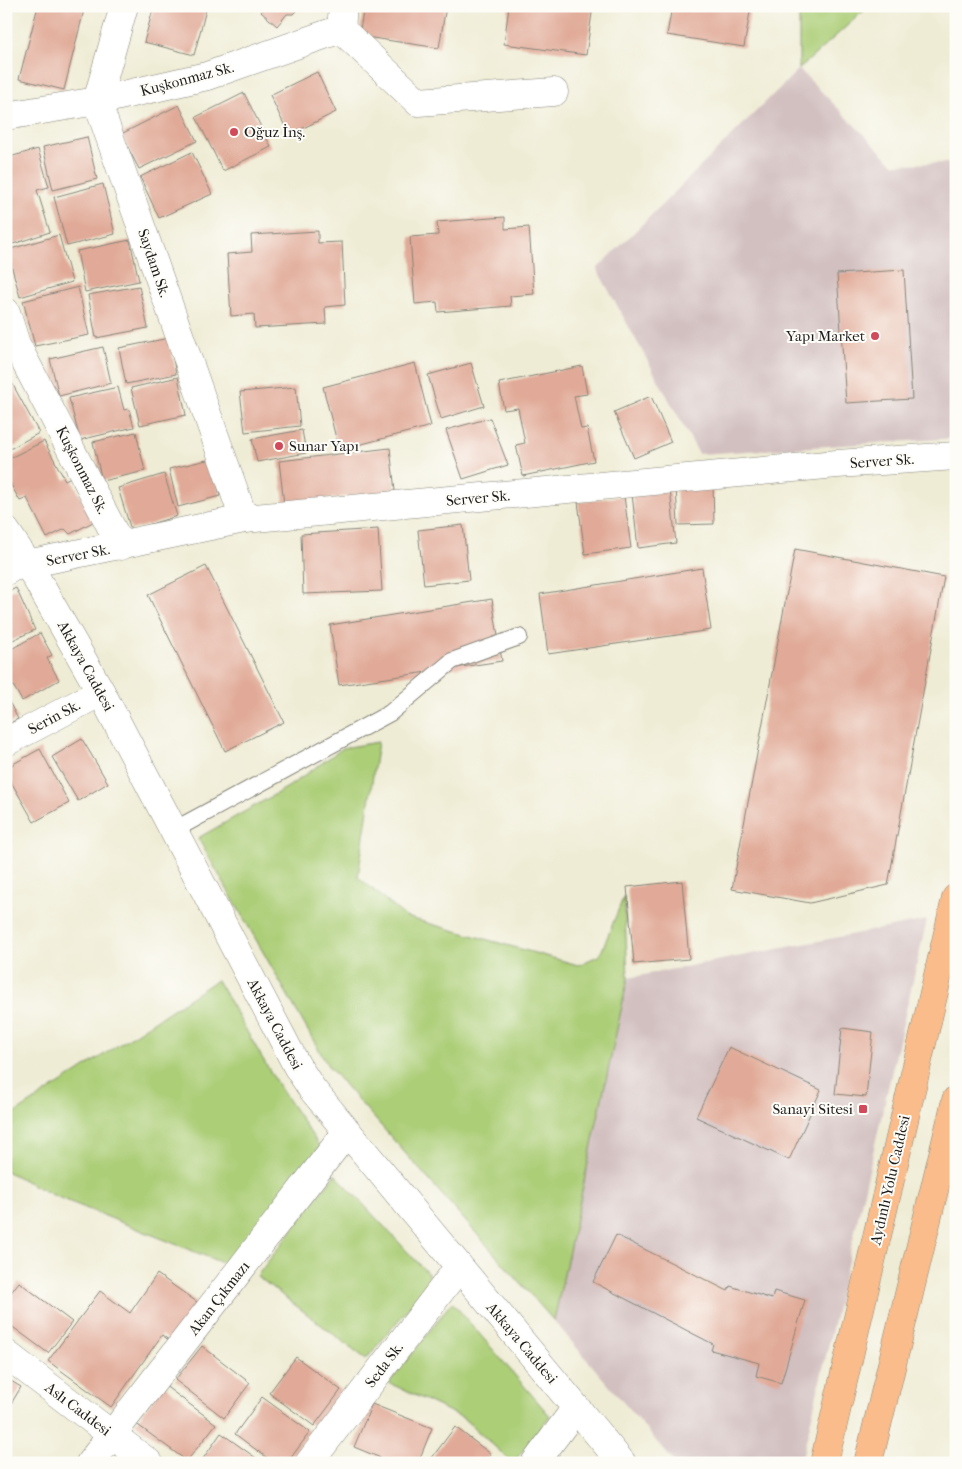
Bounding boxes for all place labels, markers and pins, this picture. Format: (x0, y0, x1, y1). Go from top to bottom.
place label: Oğuz İnş. (244, 123, 305, 141)
marker: Oğuz İnş. (228, 126, 240, 138)
place label: Yapı Market (785, 327, 866, 345)
marker: Yapı Market (869, 330, 881, 342)
place label: Sunar Yapı (289, 437, 360, 455)
marker: Sunar Yapı (273, 440, 285, 452)
place label: Sanayi Sitesi (773, 1100, 854, 1118)
marker: Sanayi Sitesi (857, 1103, 869, 1115)

